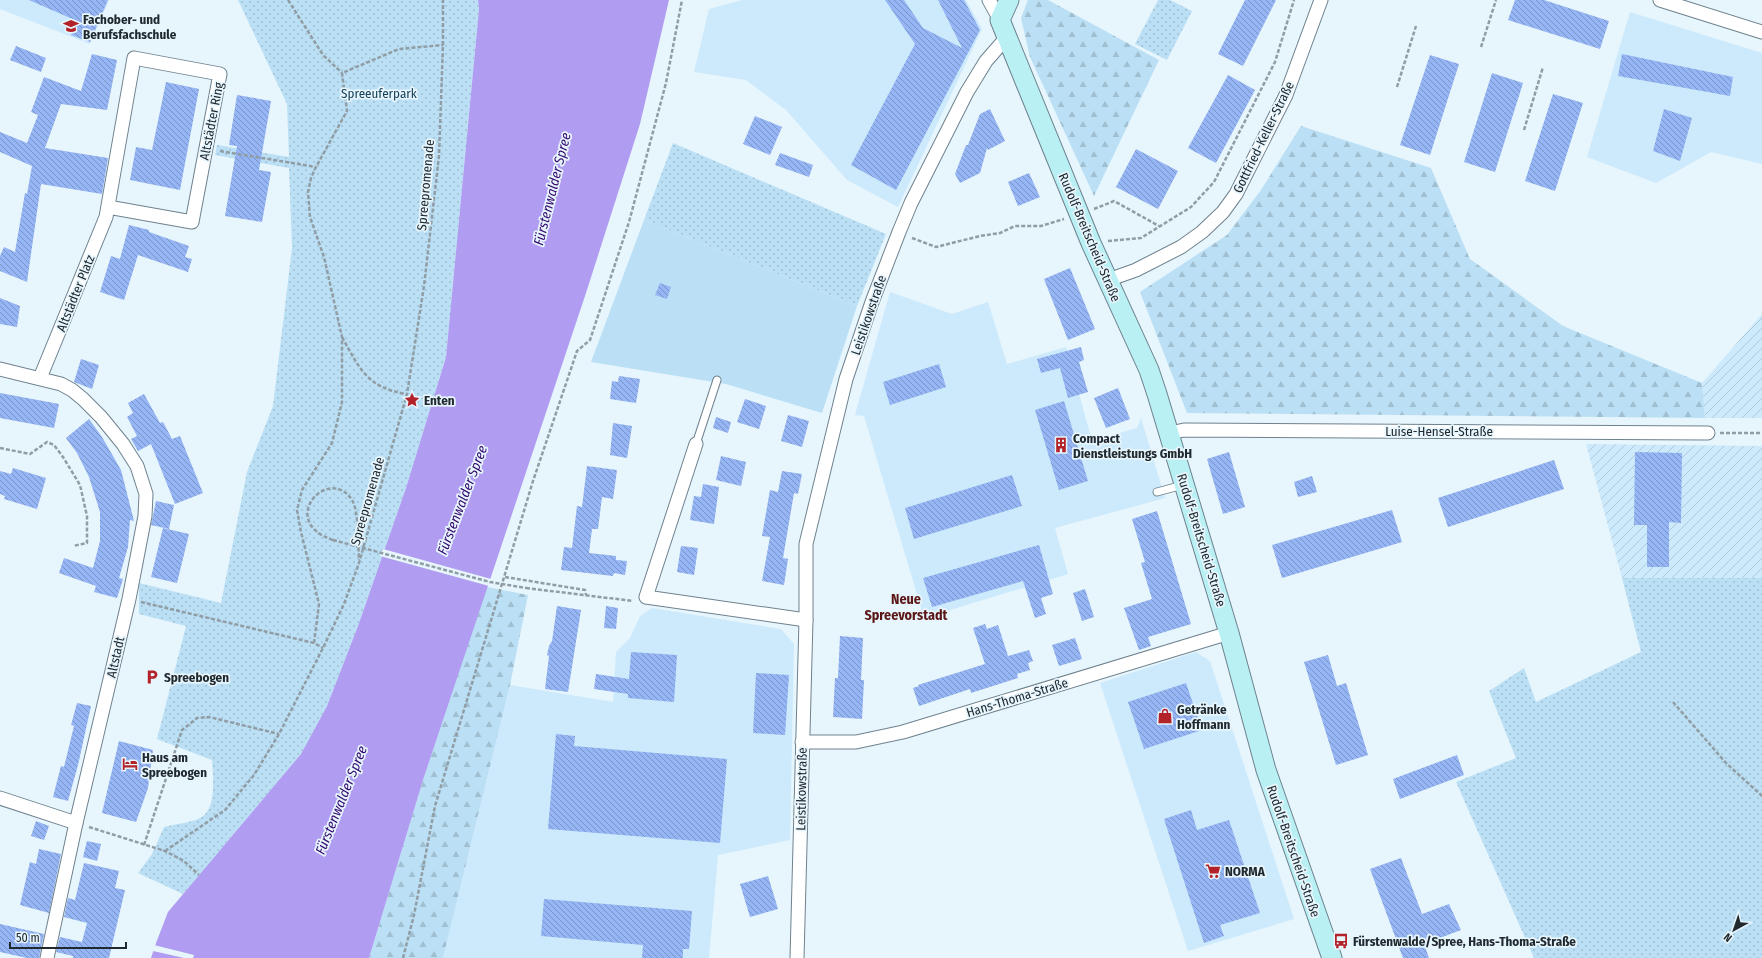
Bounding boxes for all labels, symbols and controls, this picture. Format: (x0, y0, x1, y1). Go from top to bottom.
place label: Fachober- und Berufsfachschule (83, 12, 177, 42)
school or university icon: Fachober- und Berufsfachschule (62, 17, 80, 35)
street label: Gottfried-Keller-Straße (1230, 79, 1297, 195)
street label: Altstädter Ring (197, 80, 227, 161)
park label: Spreeuferpark (341, 86, 418, 101)
water label: Fürstenwalder Spree (530, 131, 575, 247)
street label: Spreepromenade (414, 139, 437, 231)
street label: Rudolf-Breitscheid-Straße (1056, 171, 1123, 304)
street label: Altstädter Platz (53, 253, 98, 334)
street label: Leistikowstraße (848, 273, 889, 357)
place icon: Enten (403, 391, 421, 409)
place label: Enten (424, 393, 455, 408)
street label: Luise-Hensel-Straße (1385, 424, 1493, 439)
place label: Compact Dienstleistungs GmbH (1073, 431, 1192, 461)
building icon: Compact Dienstleistungs GmbH (1052, 436, 1070, 454)
water label: Fürstenwalder Spree (434, 443, 491, 557)
street label: Spreepromenade (348, 455, 387, 547)
street label: Rudolf-Breitscheid-Straße (1174, 472, 1229, 608)
district label: Neue Spreevorstadt (864, 591, 949, 624)
street label: Altstadt (103, 634, 128, 679)
parking icon: Spreebogen (143, 668, 161, 686)
place label: Spreebogen (164, 670, 229, 685)
street label: Hans-Thoma-Straße (965, 675, 1070, 720)
place label: Getränke Hoffmann (1177, 702, 1231, 732)
shop icon: Getränke Hoffmann (1156, 707, 1174, 725)
water label: Fürstenwalder Spree (312, 743, 371, 857)
street label: Leistikowstraße (793, 747, 810, 831)
place label: Haus am Spreebogen (142, 750, 207, 780)
hotel icon: Haus am Spreebogen (121, 755, 139, 773)
street label: Rudolf-Breitscheid-Straße (1264, 783, 1323, 919)
supermarket icon: NORMA (1204, 862, 1222, 880)
place label: NORMA (1225, 864, 1266, 879)
north arrow (1714, 910, 1754, 950)
scale bar (10, 924, 126, 950)
text: N (1721, 930, 1735, 944)
text: 50 m (16, 931, 40, 945)
bus stop icon: Fürstenwalde/Spree, Hans-Thoma-Straße (1332, 932, 1350, 950)
place label: Fürstenwalde/Spree, Hans-Thoma-Straße (1353, 934, 1576, 949)

